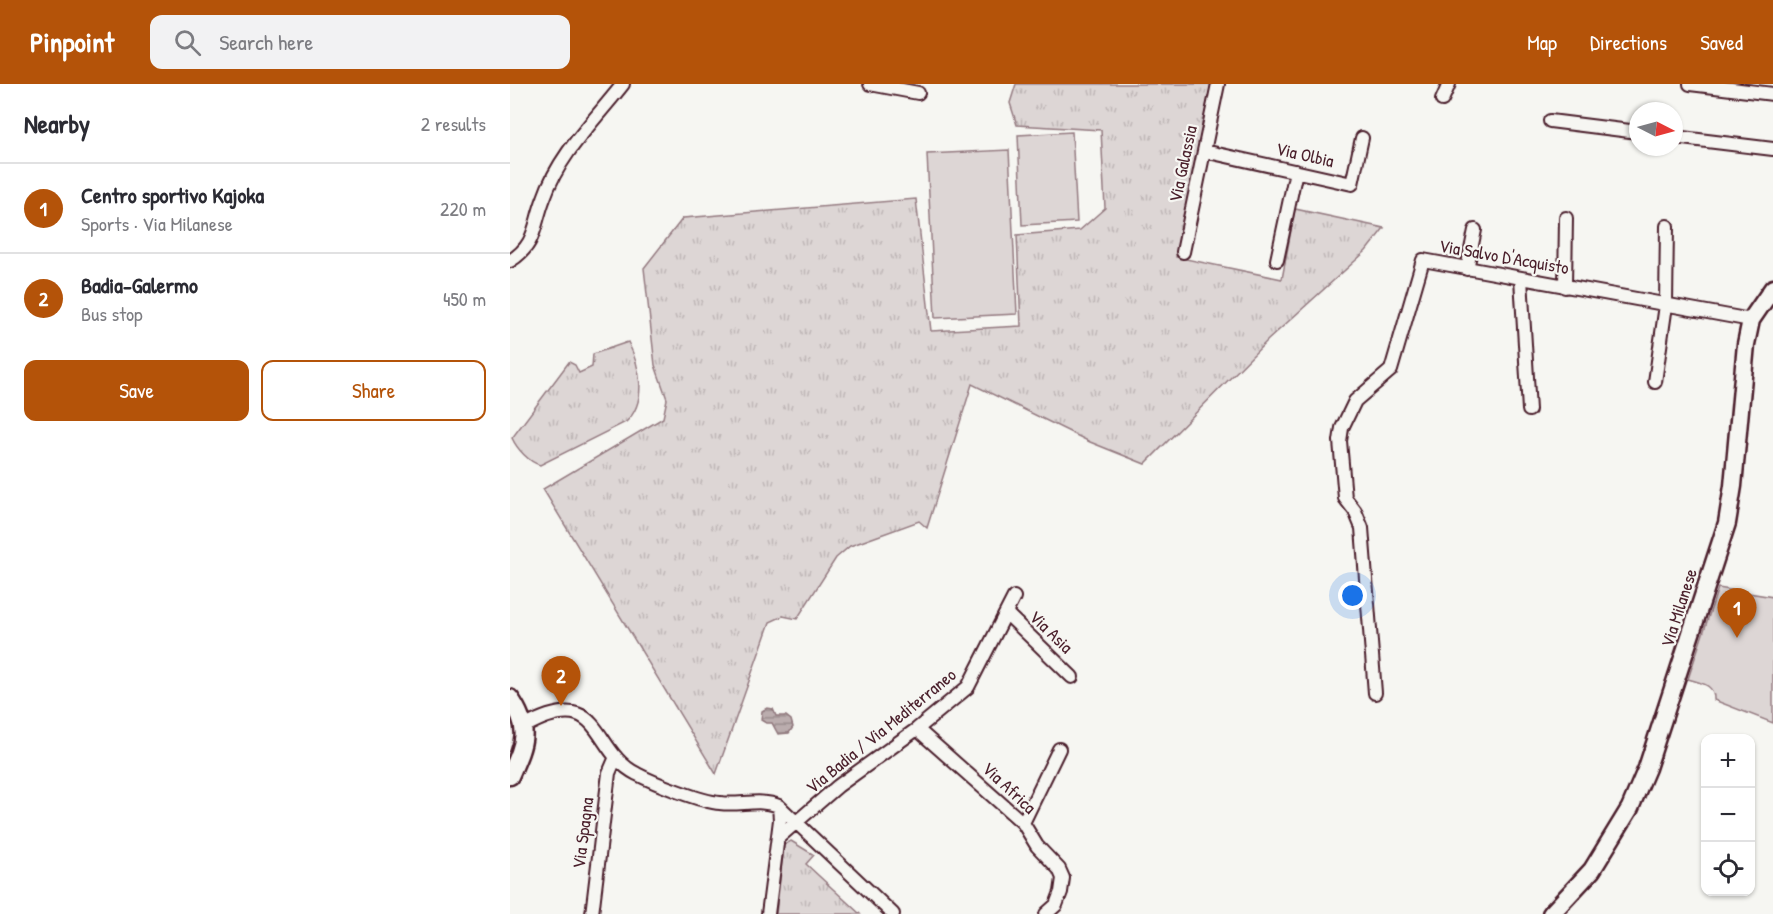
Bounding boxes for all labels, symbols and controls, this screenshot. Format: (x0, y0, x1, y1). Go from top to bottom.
search box (150, 15, 570, 69)
text: Pinpoint (30, 23, 114, 61)
icon: search (171, 26, 204, 59)
text: Search here (219, 27, 313, 57)
text: Map (1527, 28, 1557, 57)
text: Directions (1590, 28, 1667, 57)
text: Saved (1700, 28, 1743, 57)
north arrow (1629, 102, 1683, 156)
text: Nearby (24, 106, 90, 141)
text: 2 results (421, 110, 486, 137)
street label: Via Galassia (1162, 123, 1203, 205)
street label: Via Olbia (1274, 136, 1337, 173)
text: Centro sportivo Kajoka (81, 180, 264, 210)
text: 1 (40, 195, 47, 222)
text: 220 m (440, 195, 486, 222)
text: Sports · Via Milanese (81, 210, 233, 237)
street label: Via Salvo D'Acquisto (1437, 233, 1571, 280)
text: Badia-Galermo (81, 270, 198, 300)
text: 2 (39, 285, 48, 312)
text: 450 m (443, 285, 486, 312)
text: Bus stop (81, 300, 143, 327)
button: Save (24, 360, 249, 421)
button: Share (261, 360, 486, 421)
street label: Via Milanese (1654, 565, 1703, 650)
your location (1338, 581, 1367, 610)
pin: 1 (1718, 588, 1756, 638)
street label: Via Asia (1024, 605, 1079, 659)
pin: 2 (542, 656, 580, 706)
street label: Via Badia / Via Mediterraneo (800, 662, 961, 799)
map controls (1701, 734, 1755, 896)
button: + (1701, 734, 1755, 788)
street label: Via Africa (977, 756, 1042, 819)
button: − (1701, 788, 1755, 842)
street label: Via Spagna (566, 796, 599, 870)
button: locate (1701, 842, 1755, 896)

